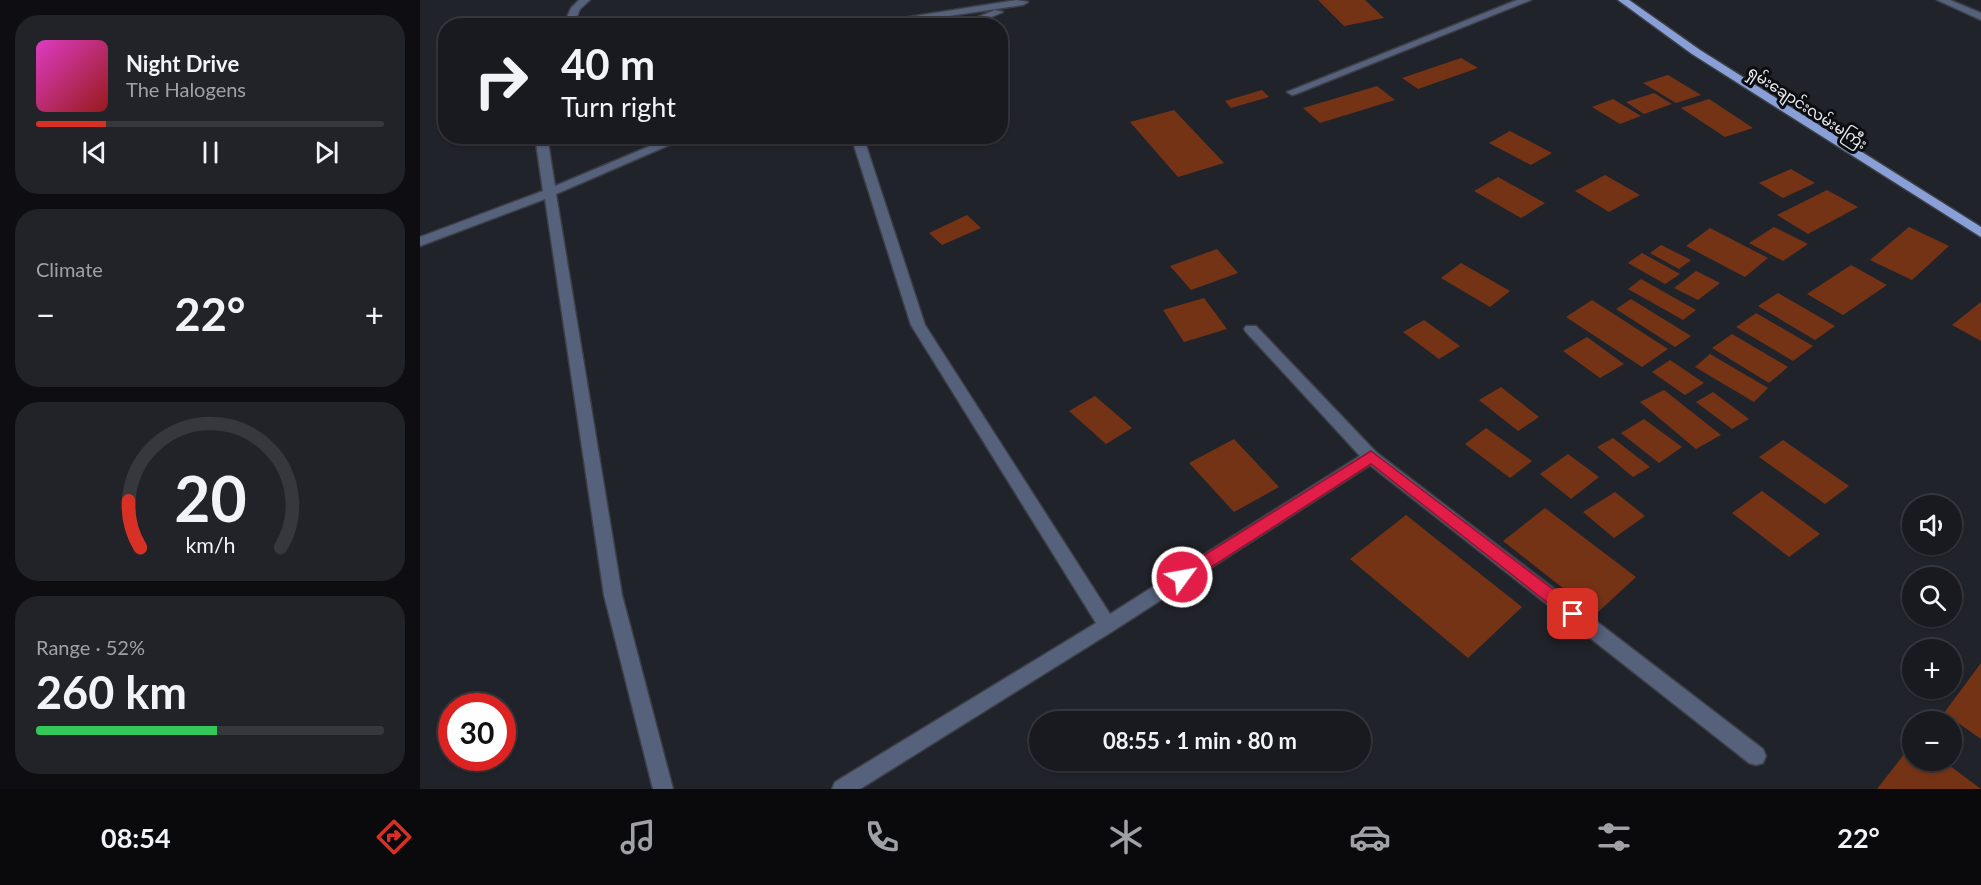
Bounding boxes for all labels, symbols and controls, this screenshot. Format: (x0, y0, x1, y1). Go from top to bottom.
text: 40 m (561, 39, 655, 89)
icon: right (462, 42, 540, 120)
text: Night Drive (126, 50, 239, 77)
street label: ရှမ်းချောင်းလမ်းမကြီး (1743, 62, 1871, 156)
text: The Halogens (126, 77, 246, 101)
text: Turn right (561, 90, 676, 123)
icon: previous (78, 136, 111, 169)
icon: pause (194, 136, 227, 169)
icon: next (310, 136, 343, 169)
text: Climate (36, 257, 103, 281)
text: 22° (175, 287, 245, 341)
text: − (36, 294, 55, 334)
text: + (365, 294, 384, 334)
text: 20 (174, 460, 246, 535)
map controls (1902, 495, 1962, 771)
button: sound (1902, 495, 1962, 555)
text: km/h (185, 533, 235, 559)
position arrow (1150, 545, 1214, 609)
button: search (1902, 567, 1962, 627)
pin (1547, 588, 1598, 639)
icon: arrive (1556, 597, 1589, 630)
text: Range · 52% (36, 635, 145, 659)
button: + (1902, 639, 1962, 699)
text: 260 km (36, 665, 187, 719)
speed limit sign: 30 (438, 693, 516, 771)
button: − (1902, 711, 1962, 771)
text: 08:55 · 1 min · 80 m (1103, 727, 1297, 754)
icon: directions (373, 816, 415, 858)
icon: music (617, 816, 659, 858)
icon: phone (861, 816, 903, 858)
icon: climate (1105, 816, 1147, 858)
icon: car (1349, 816, 1391, 858)
icon: filters (1593, 816, 1635, 858)
text: 08:54 (101, 821, 171, 854)
text: 22° (1837, 821, 1880, 854)

